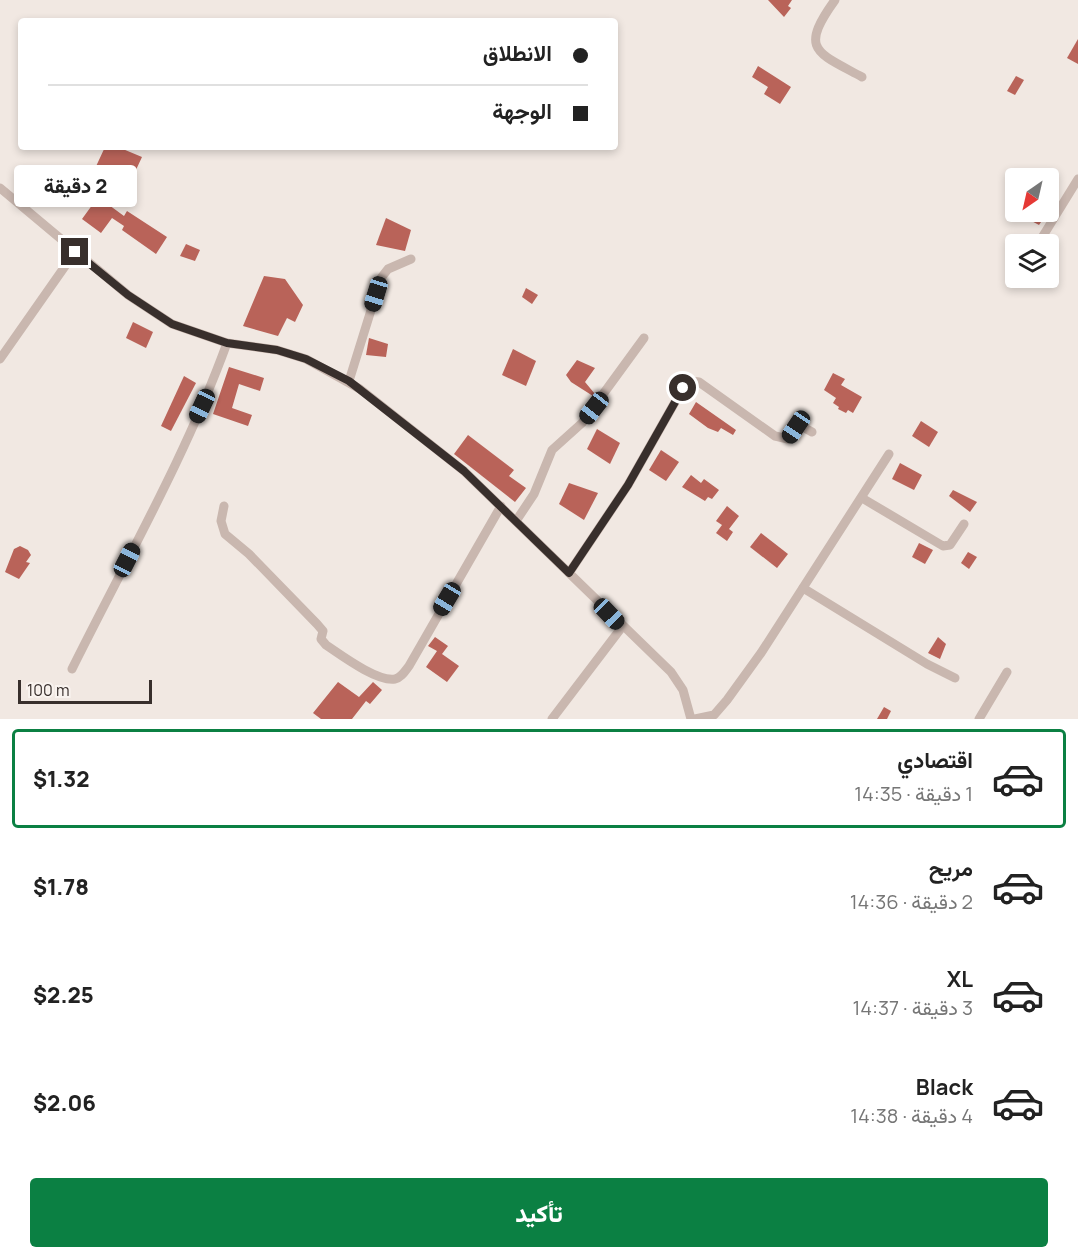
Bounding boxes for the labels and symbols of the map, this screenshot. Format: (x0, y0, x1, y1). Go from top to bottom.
callout: 2 دقيقة (14, 165, 136, 207)
north arrow (1005, 168, 1059, 222)
route end (61, 238, 88, 265)
car (362, 274, 390, 314)
route start (669, 374, 696, 401)
car (186, 386, 218, 426)
car (576, 388, 612, 428)
car (778, 407, 814, 447)
car (111, 540, 143, 580)
car (430, 579, 464, 619)
car (590, 595, 628, 633)
scale bar (18, 677, 152, 704)

